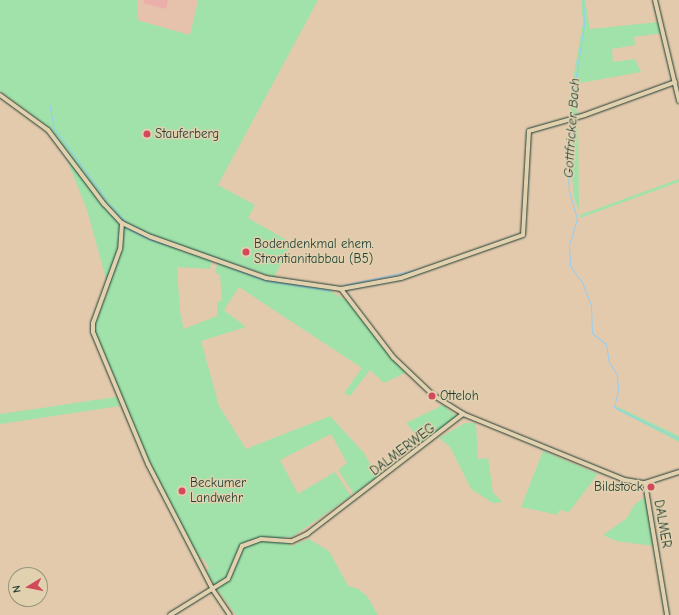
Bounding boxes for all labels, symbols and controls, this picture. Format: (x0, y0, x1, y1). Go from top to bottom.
water label: Gottfricker Bach (560, 77, 584, 179)
place label: Stauferberg (155, 126, 219, 142)
marker: Stauferberg (142, 129, 152, 139)
place label: Bodendenkmal ehem. Strontianitabbau (B5) (254, 237, 374, 268)
marker: Bodendenkmal ehem. Strontianitabbau (B5) (241, 247, 251, 257)
place label: Otteloh (440, 388, 479, 404)
marker: Otteloh (427, 391, 437, 401)
street label: DALMERWEG (368, 421, 438, 479)
place label: Beckumer Landwehr (190, 476, 246, 507)
place label: Bildstock (594, 479, 643, 495)
marker: Bildstock (646, 482, 656, 492)
marker: Beckumer Landwehr (177, 486, 187, 496)
street label: DALMER (650, 499, 674, 549)
north arrow (8, 567, 48, 607)
text: N (10, 584, 24, 594)

